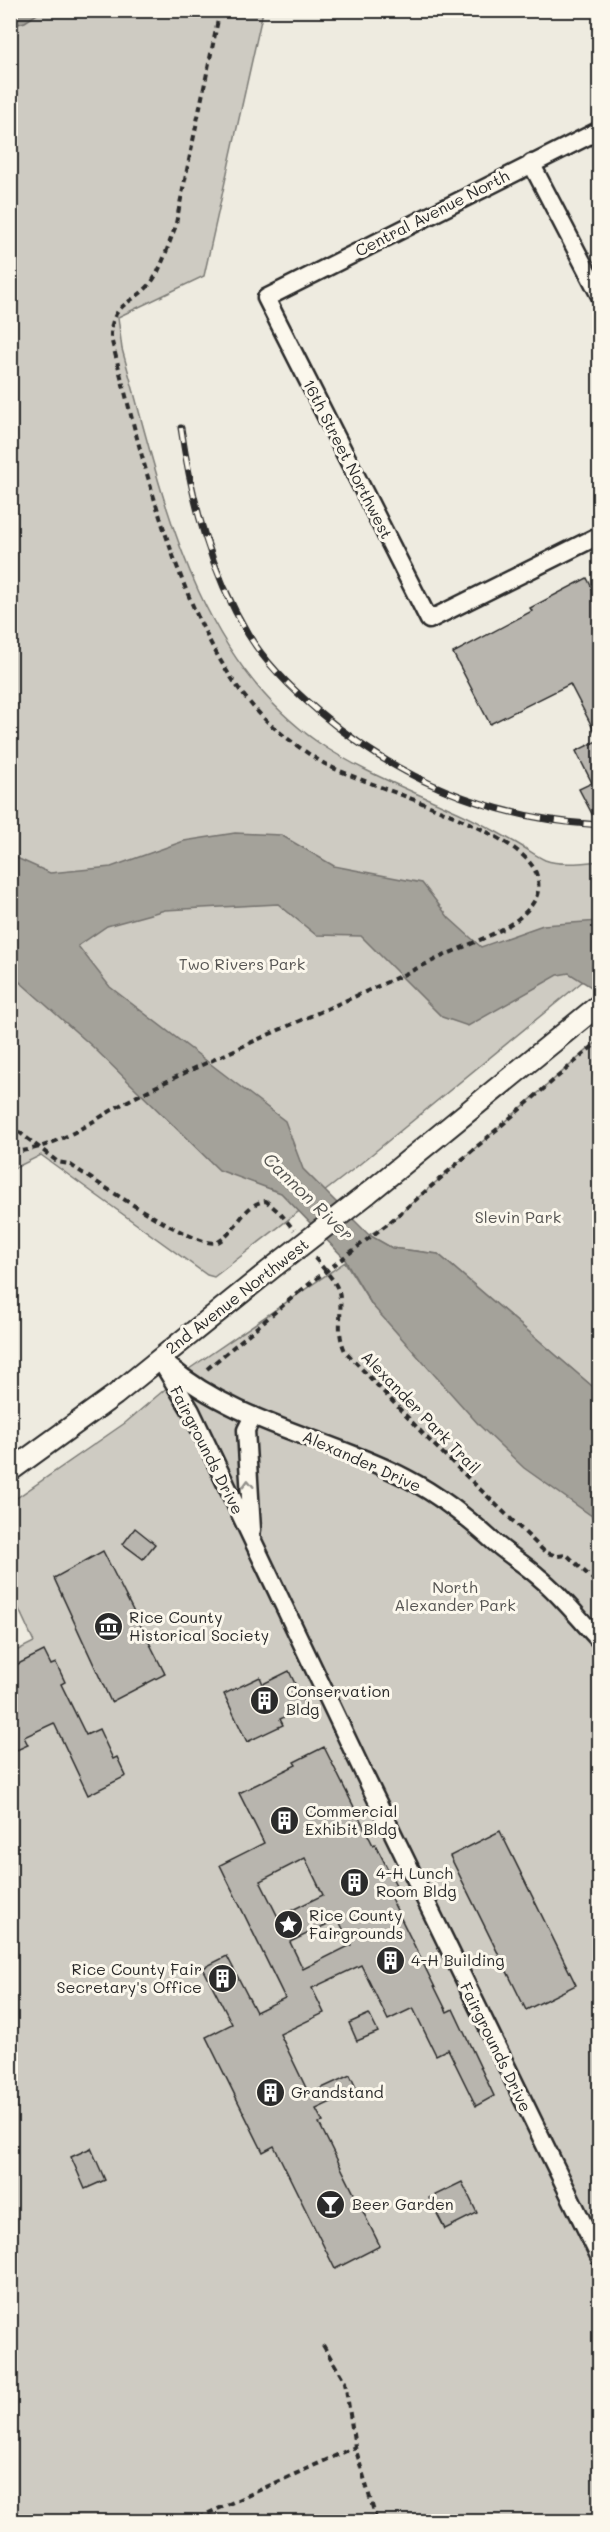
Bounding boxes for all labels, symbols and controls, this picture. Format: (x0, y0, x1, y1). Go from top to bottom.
street label: Central Avenue North (351, 165, 512, 261)
street label: 16th Street Northwest (299, 375, 398, 542)
park label: Two Rivers Park (179, 953, 305, 974)
water label: Cannon River (258, 1147, 359, 1246)
park label: Slevin Park (475, 1206, 561, 1227)
street label: 2nd Avenue Northwest (161, 1233, 313, 1358)
street label: Alexander Park Trail (357, 1346, 485, 1477)
street label: Fairgrounds Drive (166, 1382, 249, 1518)
street label: Alexander Drive (300, 1425, 425, 1496)
one-way arrow (242, 1480, 255, 1489)
park label: North Alexander Park (394, 1576, 516, 1615)
place label: Rice County Historical Society (129, 1606, 269, 1645)
museum icon: Rice County Historical Society (92, 1610, 124, 1642)
place label: Conservation Bldg (286, 1680, 390, 1719)
building icon: Conservation Bldg (249, 1684, 281, 1716)
place label: Commercial Exhibit Bldg (305, 1800, 398, 1839)
building icon: Commercial Exhibit Bldg (268, 1804, 300, 1836)
place label: 4-H Lunch Room Bldg (376, 1862, 456, 1901)
building icon: 4-H Lunch Room Bldg (339, 1866, 371, 1898)
place label: Rice County Fairgrounds (309, 1904, 403, 1943)
place icon: Rice County Fairgrounds (272, 1908, 304, 1940)
building icon: 4-H Building (374, 1944, 406, 1976)
place label: 4-H Building (411, 1949, 504, 1970)
place label: Rice County Fair Secretary's Office (57, 1958, 202, 1997)
building icon: Rice County Fair Secretary's Office (207, 1962, 239, 1994)
street label: Fairgrounds Drive (456, 1979, 537, 2115)
building icon: Grandstand (254, 2076, 286, 2108)
place label: Grandstand (291, 2081, 384, 2102)
bar icon: Beer Garden (315, 2188, 347, 2220)
place label: Beer Garden (352, 2193, 454, 2214)

